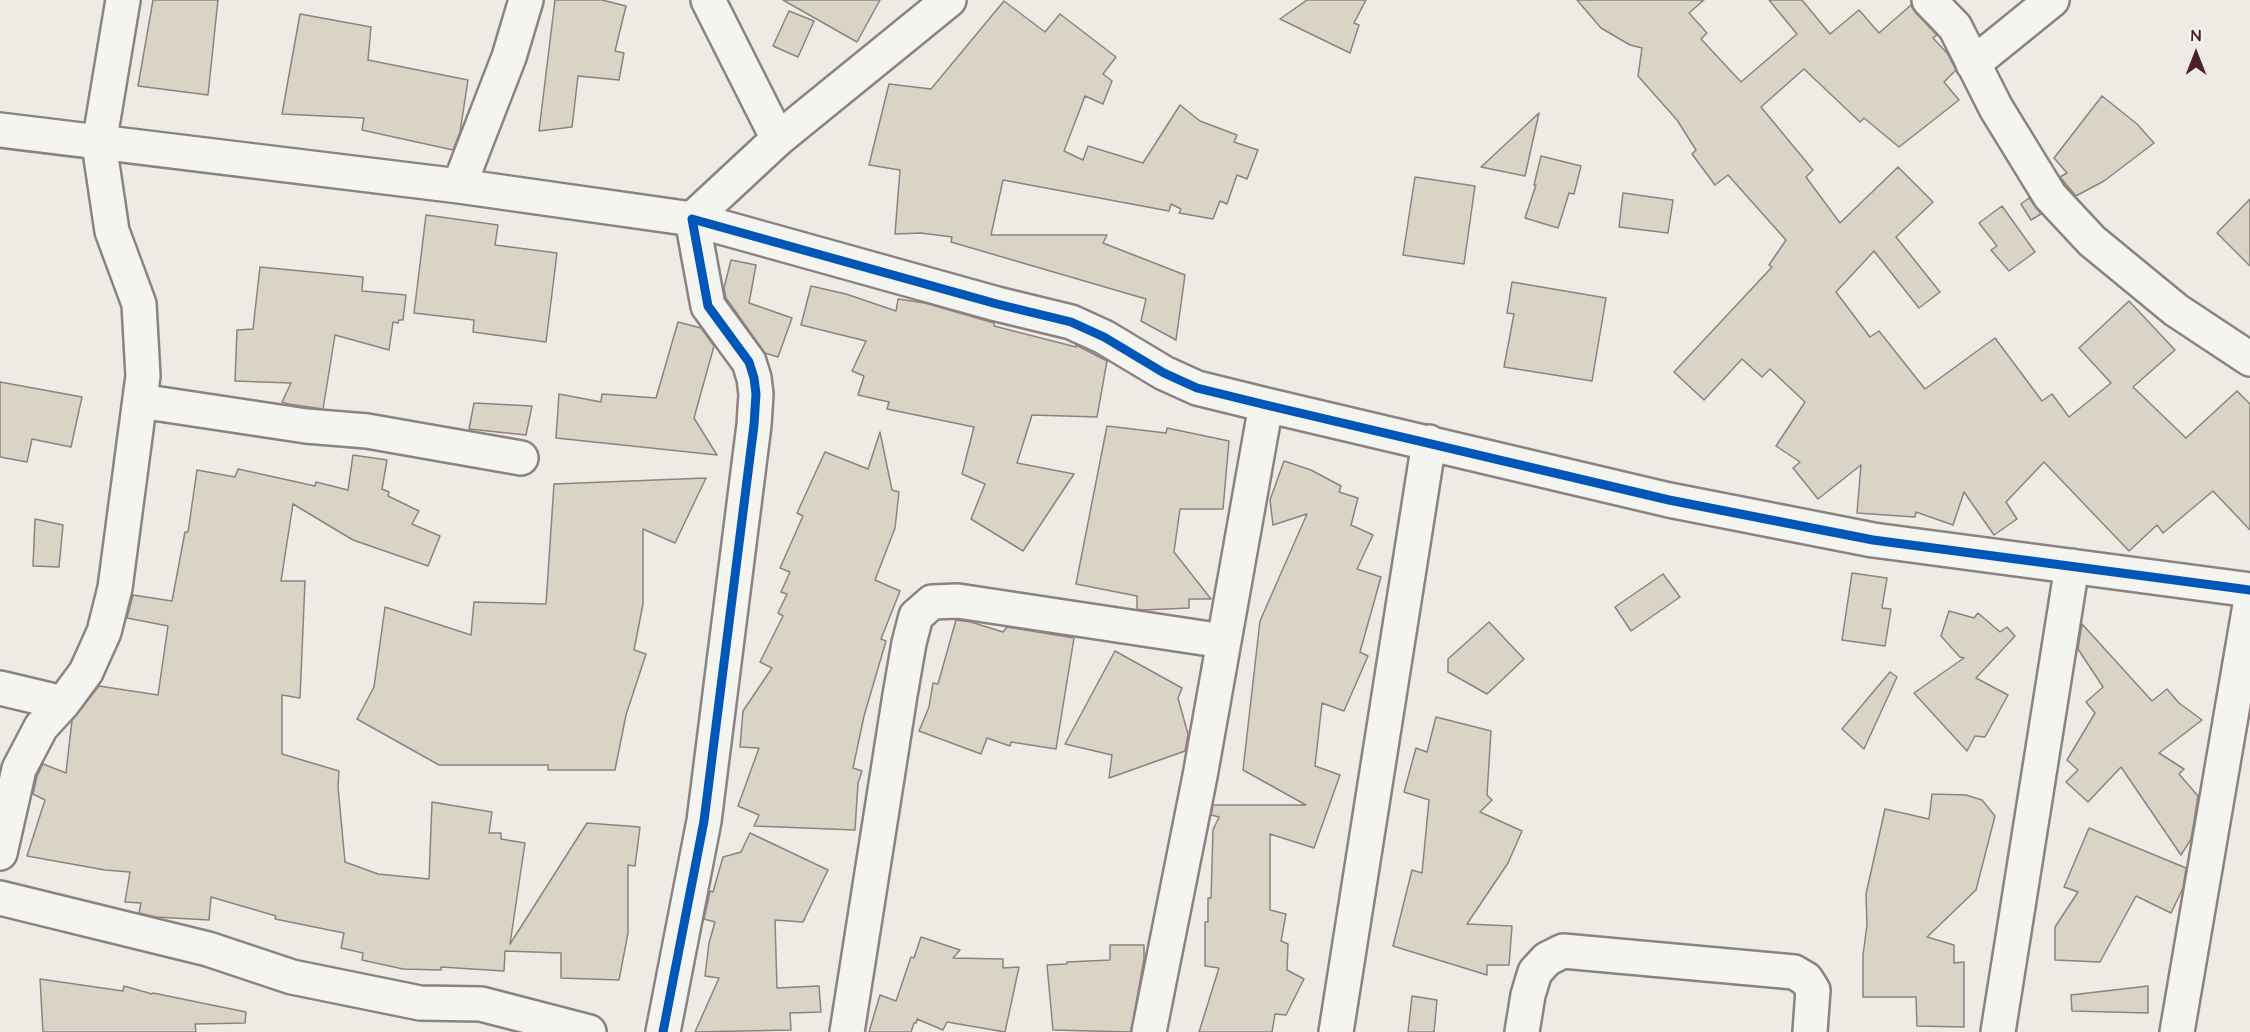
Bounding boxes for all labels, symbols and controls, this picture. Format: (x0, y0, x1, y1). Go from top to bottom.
north arrow (2166, 24, 2226, 84)
text: N (2191, 25, 2201, 47)

